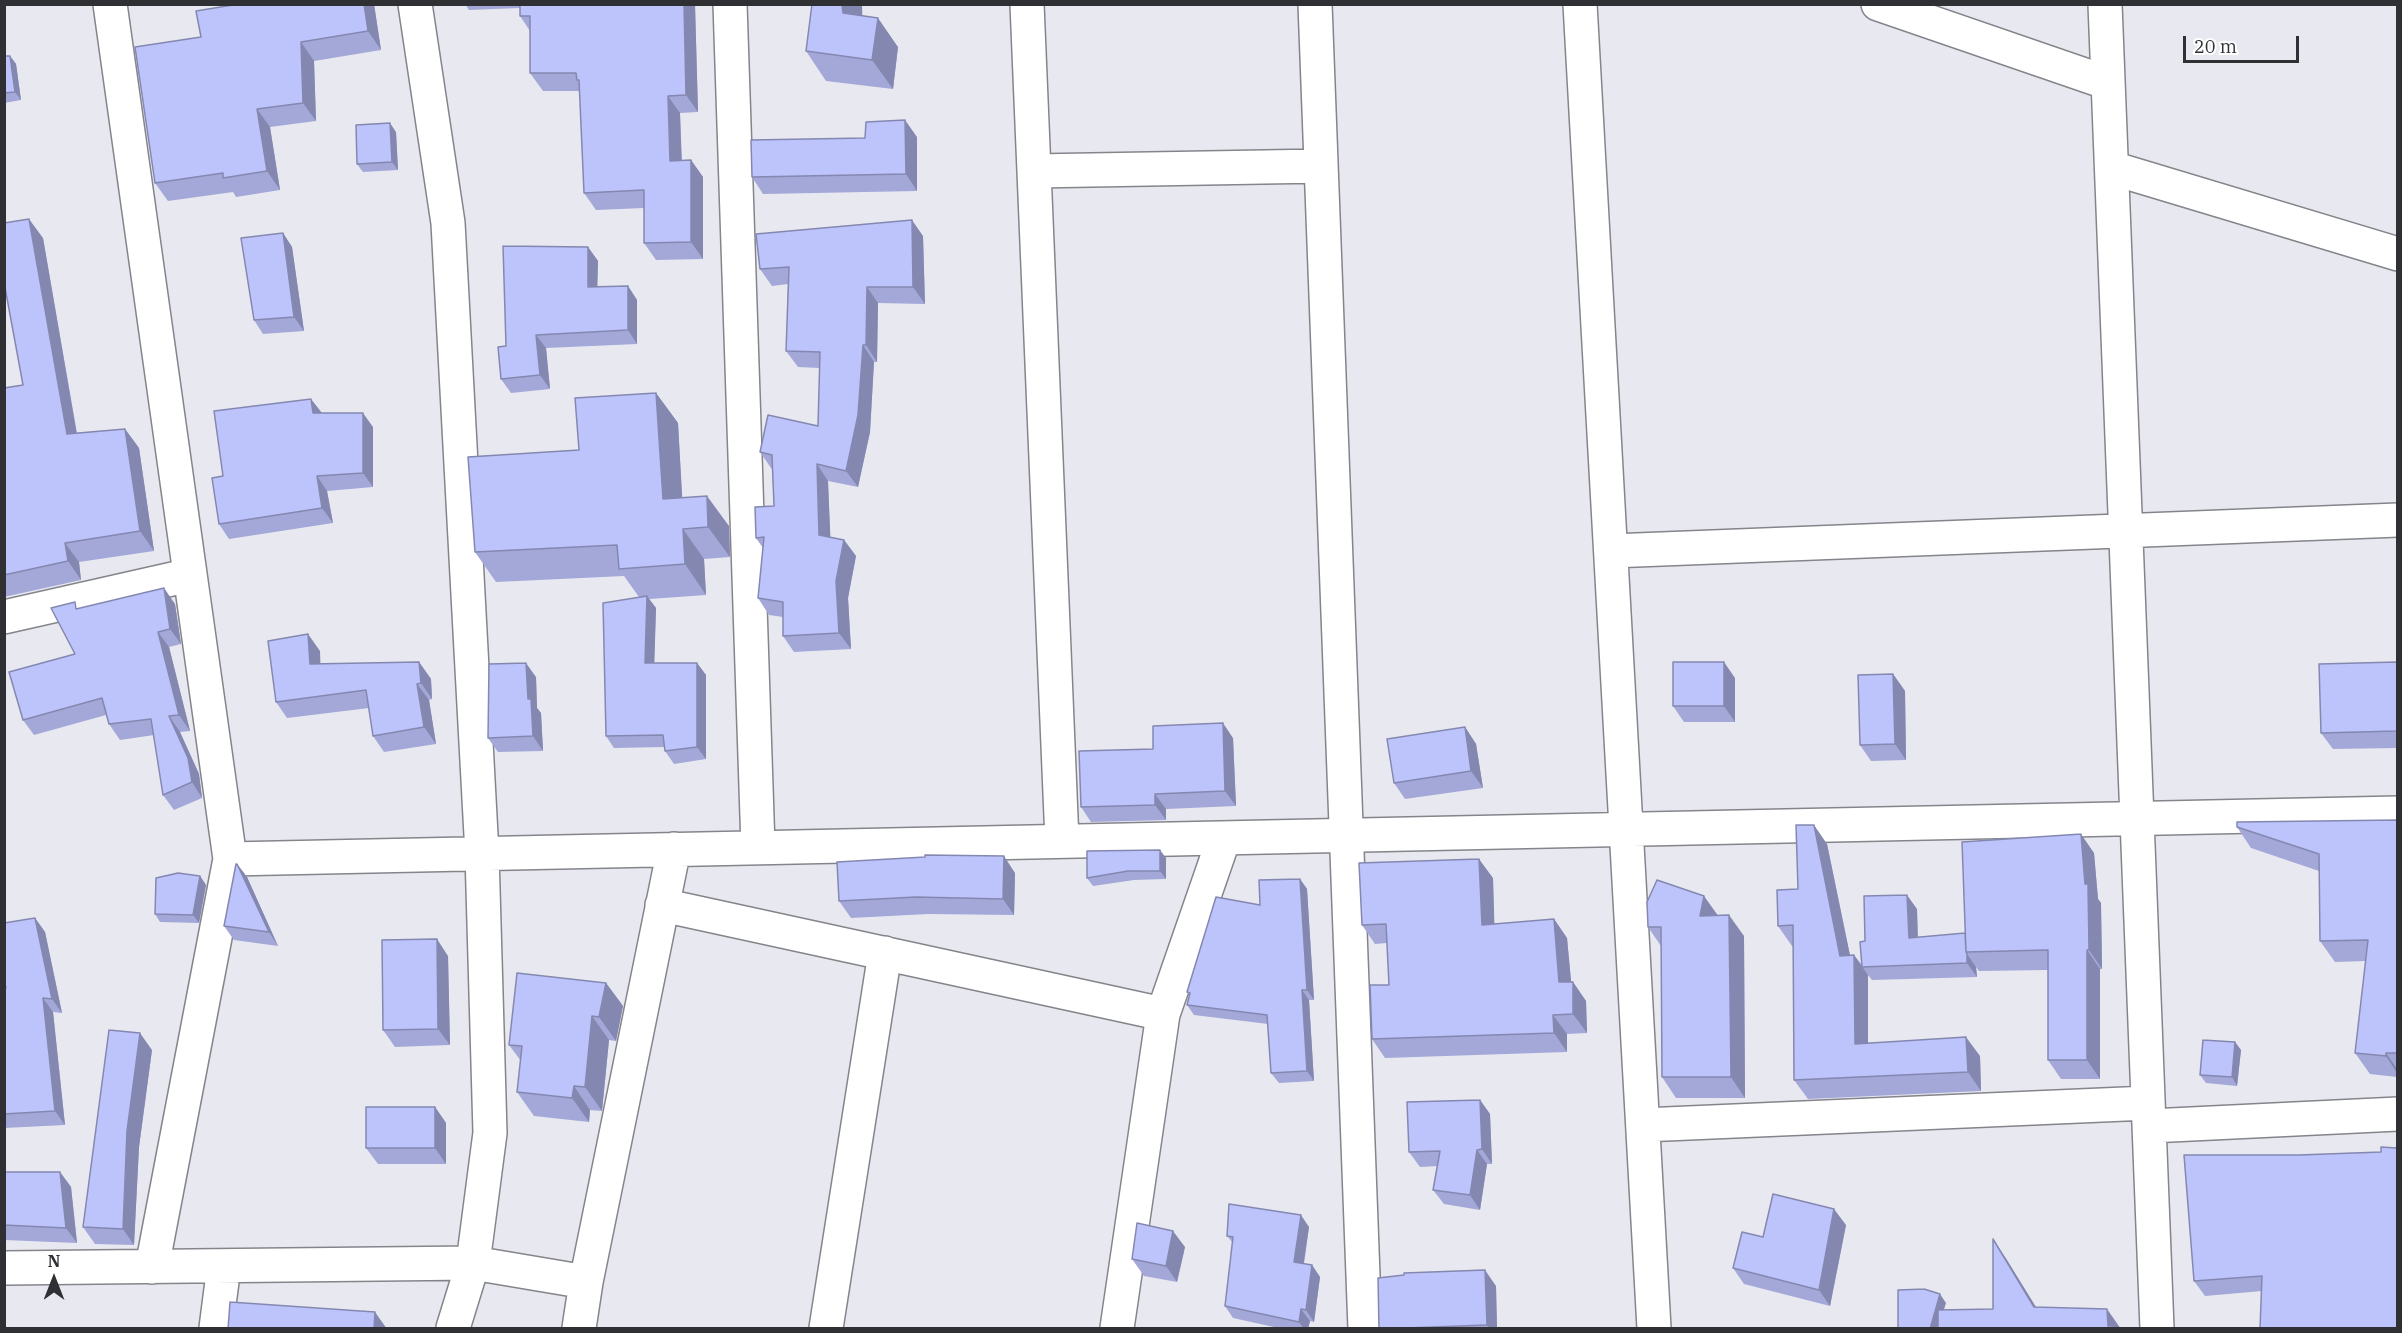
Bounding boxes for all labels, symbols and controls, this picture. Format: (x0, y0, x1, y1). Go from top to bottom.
scale bar (2186, 24, 2302, 62)
text: 20 m (2194, 35, 2237, 58)
north arrow (24, 1249, 84, 1309)
text: N (48, 1251, 60, 1271)

